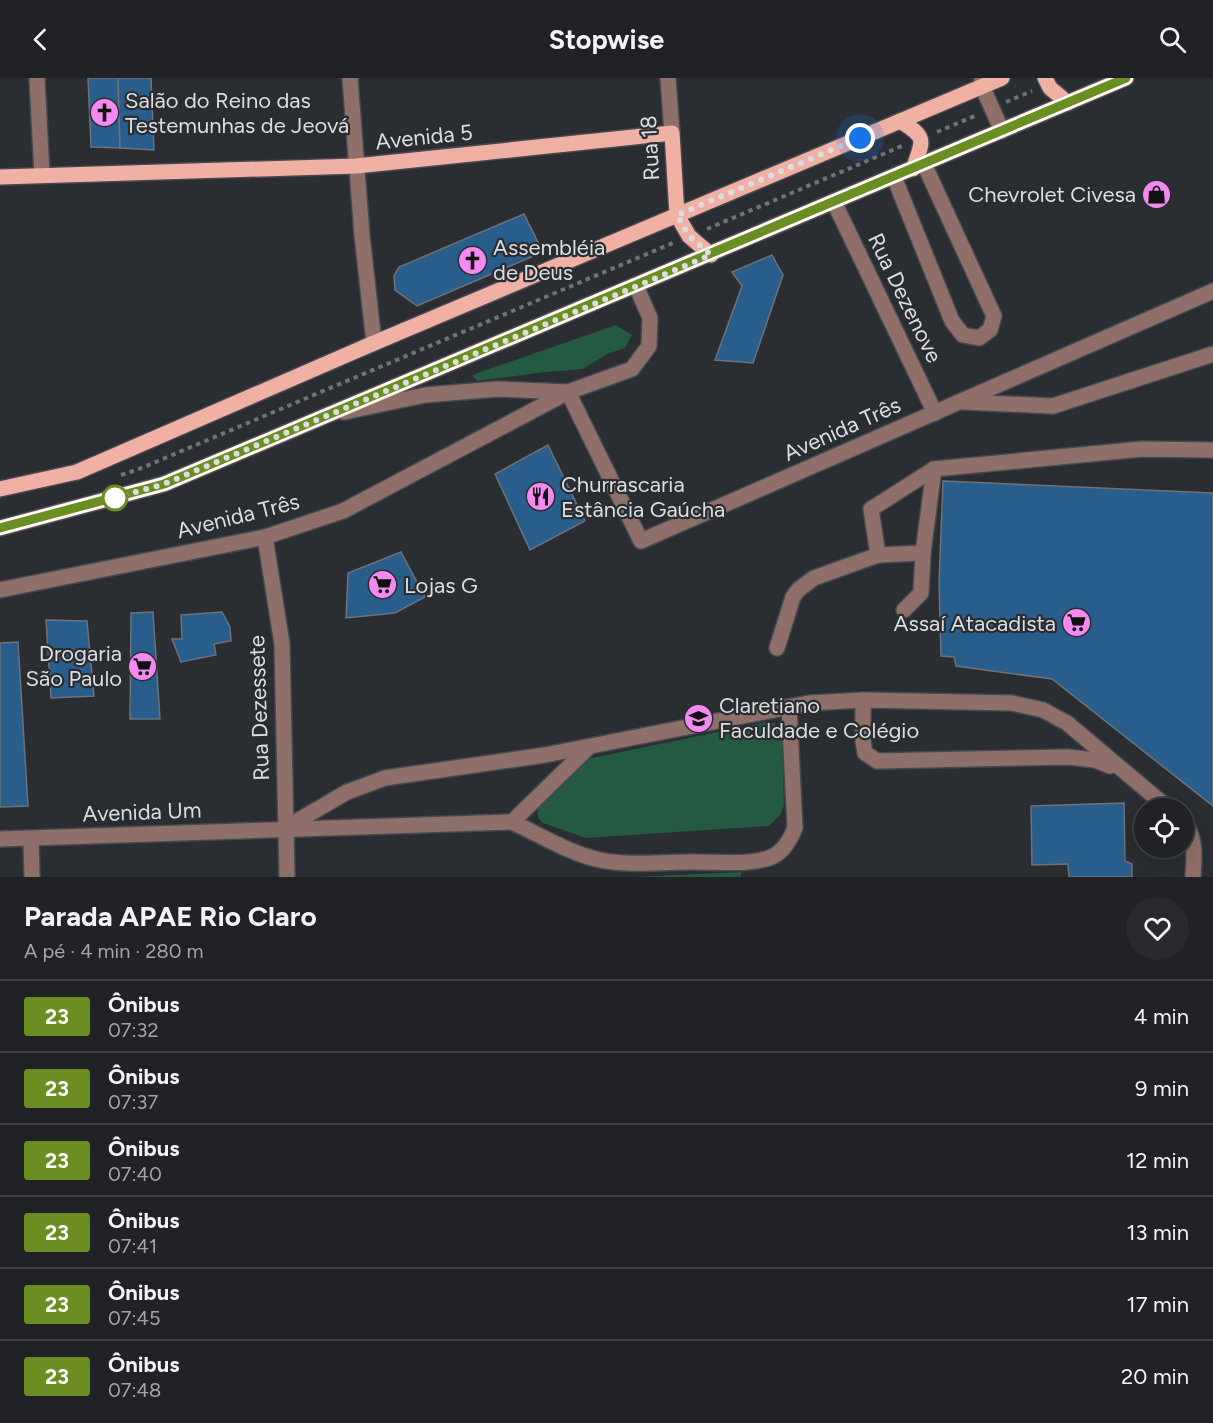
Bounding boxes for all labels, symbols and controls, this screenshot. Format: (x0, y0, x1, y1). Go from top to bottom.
icon: back (24, 23, 57, 56)
text: Stopwise (549, 23, 664, 56)
icon: search (1156, 23, 1189, 56)
place label: Salão do Reino das Testemunhas de Jeová (125, 87, 349, 139)
church icon: Salão do Reino das Testemunhas de Jeová (88, 97, 120, 129)
street label: Rua 18 (635, 115, 665, 181)
street label: Avenida 5 (374, 118, 474, 156)
your location (845, 123, 875, 153)
shop icon: Chevrolet Civesa (1141, 178, 1173, 210)
place label: Chevrolet Civesa (968, 181, 1136, 208)
street label: Rua Dezenove (862, 229, 948, 367)
place label: Assembléia de Deus (493, 234, 605, 286)
church icon: Assembléia de Deus (456, 244, 488, 276)
street label: Avenida Três (779, 391, 905, 467)
place label: Churrascaria Estância Gaúcha (561, 471, 725, 523)
restaurant icon: Churrascaria Estância Gaúcha (524, 481, 556, 513)
unlabelled marker (102, 485, 128, 511)
street label: Avenida Três (174, 488, 302, 544)
supermarket icon: Lojas G (367, 569, 399, 601)
place label: Lojas G (404, 572, 478, 599)
supermarket icon: Assaí Atacadista (1061, 607, 1093, 639)
place label: Assaí Atacadista (894, 610, 1056, 637)
street label: Rua Dezessete (243, 635, 275, 781)
place label: Drogaria São Paulo (25, 640, 122, 692)
supermarket icon: Drogaria São Paulo (127, 650, 159, 682)
place label: Claretiano Faculdade e Colégio (719, 692, 919, 744)
school or university icon: Claretiano Faculdade e Colégio (682, 702, 714, 734)
street label: Avenida Um (82, 796, 202, 828)
map controls (1134, 798, 1194, 858)
button: locate (1134, 798, 1194, 858)
button: heart (1126, 897, 1189, 960)
text: Parada APAE Rio Claro (24, 899, 317, 933)
text: A pé · 4 min · 280 m (24, 939, 204, 963)
text: Ônibus (108, 991, 179, 1018)
text: 4 min (1134, 1003, 1189, 1030)
text: 23 (45, 1004, 69, 1029)
text: 07:32 (108, 1018, 159, 1042)
text: Ônibus (108, 1063, 179, 1090)
text: 9 min (1135, 1075, 1189, 1102)
text: 23 (45, 1076, 69, 1101)
text: 07:37 (108, 1090, 158, 1114)
text: Ônibus (108, 1135, 179, 1162)
text: 12 min (1126, 1147, 1189, 1174)
text: 23 (45, 1148, 69, 1173)
text: 07:40 (108, 1162, 162, 1186)
text: Ônibus (108, 1207, 179, 1234)
text: 13 min (1126, 1219, 1189, 1246)
text: 23 (45, 1220, 69, 1245)
text: 07:41 (108, 1234, 157, 1258)
text: Ônibus (108, 1279, 179, 1306)
text: 17 min (1127, 1291, 1189, 1318)
text: 23 (45, 1292, 69, 1317)
text: 07:45 (108, 1306, 161, 1330)
text: Ônibus (108, 1351, 179, 1378)
text: 20 min (1121, 1363, 1189, 1390)
text: 23 (45, 1364, 69, 1389)
text: 07:48 (108, 1378, 161, 1402)

